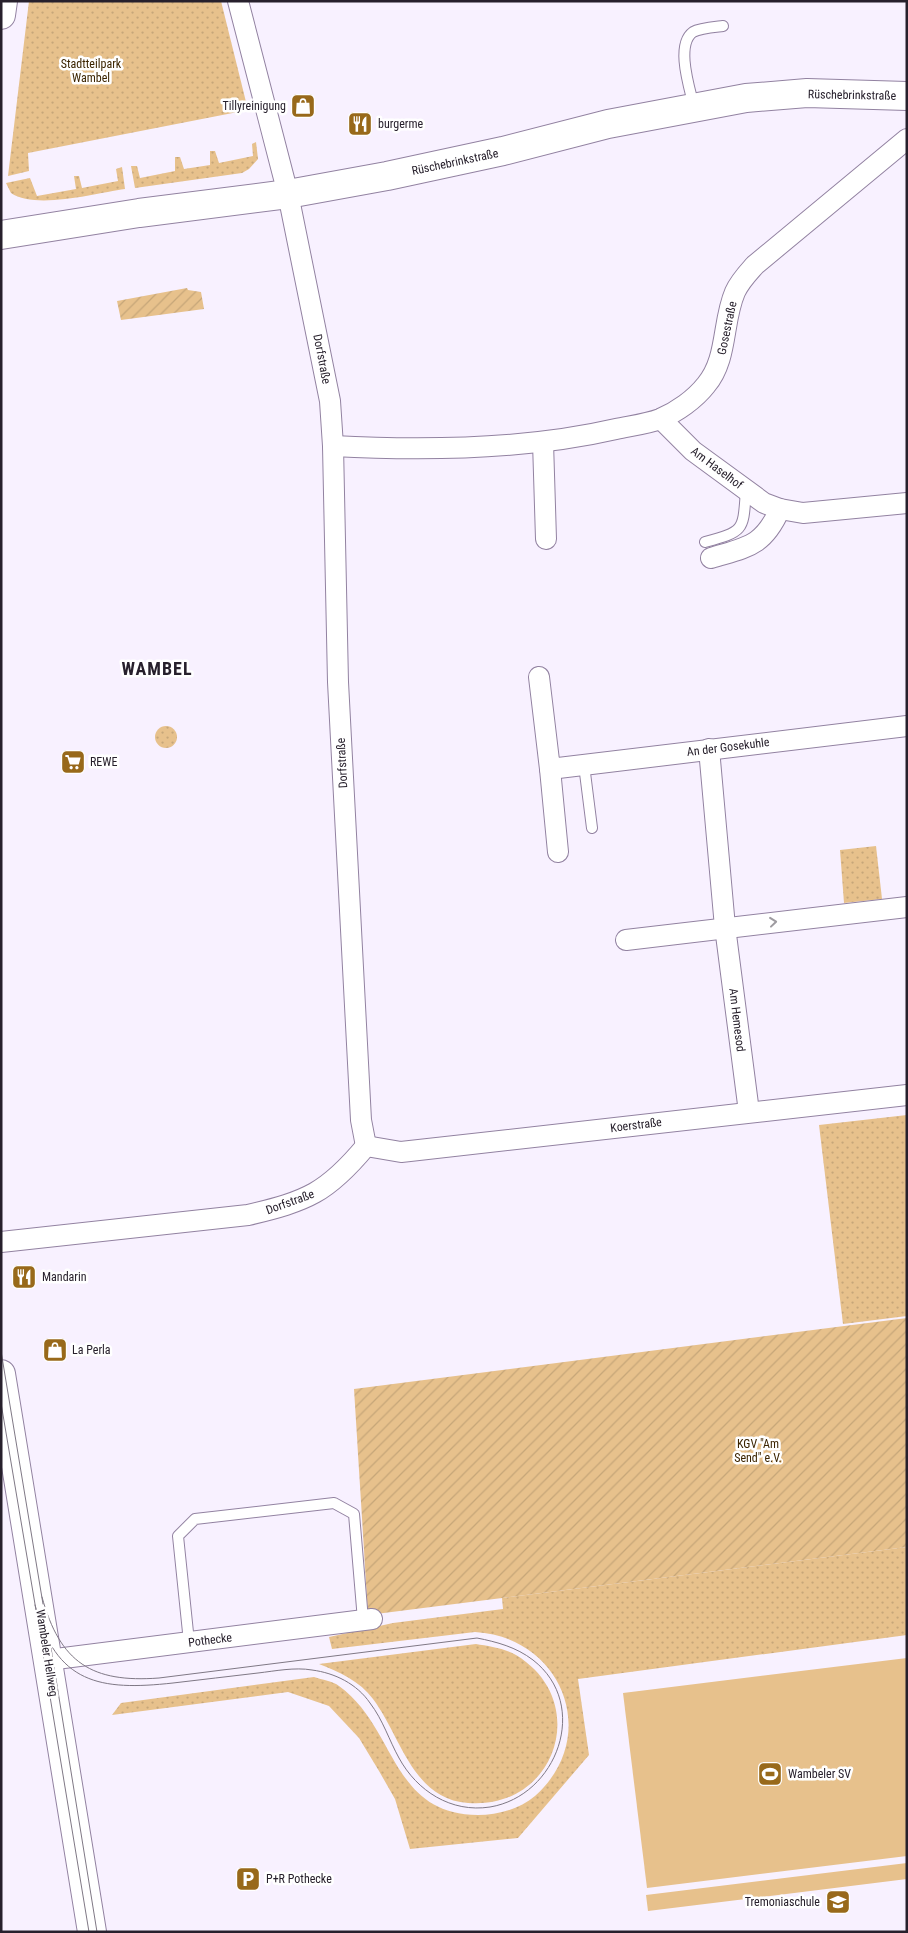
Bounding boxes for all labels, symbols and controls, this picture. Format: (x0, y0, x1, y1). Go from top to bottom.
park label: Stadtteilpark Wambel (61, 57, 122, 85)
street label: Rüschebrinkstraße (808, 87, 897, 103)
shop icon: Tillyreinigung (290, 93, 316, 119)
place label: Tillyreinigung (223, 99, 286, 113)
restaurant icon: burgerme (347, 111, 373, 137)
place label: burgerme (378, 117, 423, 131)
street label: Rüschebrinkstraße (410, 146, 500, 178)
street label: Gosestraße (715, 300, 740, 356)
street label: Dorfstraße (310, 333, 334, 385)
street label: Am Haselhof (688, 444, 746, 492)
district label: WAMBEL (121, 658, 193, 679)
street label: An der Gosekuhle (686, 735, 770, 759)
street label: Dorfstraße (334, 737, 350, 789)
supermarket icon: REWE (60, 749, 86, 775)
place label: REWE (90, 755, 117, 769)
one-way arrow (770, 917, 778, 928)
street label: Am Hemesod (726, 987, 748, 1053)
street label: Koerstraße (609, 1115, 663, 1135)
street label: Dorfstraße (264, 1187, 316, 1217)
restaurant icon: Mandarin (11, 1264, 37, 1290)
place label: Mandarin (42, 1270, 87, 1284)
shop icon: La Perla (42, 1337, 68, 1363)
place label: La Perla (72, 1343, 111, 1357)
park label: KGV "Am Send" e.V. (734, 1437, 782, 1465)
street label: Wambeler Hellweg (33, 1608, 61, 1698)
street label: Pothecke (187, 1630, 233, 1650)
sports icon: Wambeler SV (757, 1761, 783, 1787)
place label: Wambeler SV (788, 1767, 851, 1781)
parking icon: P+R Pothecke (235, 1866, 261, 1892)
place label: P+R Pothecke (266, 1872, 332, 1886)
school or university icon: Tremoniaschule (825, 1889, 851, 1915)
place label: Tremoniaschule (745, 1895, 820, 1909)

